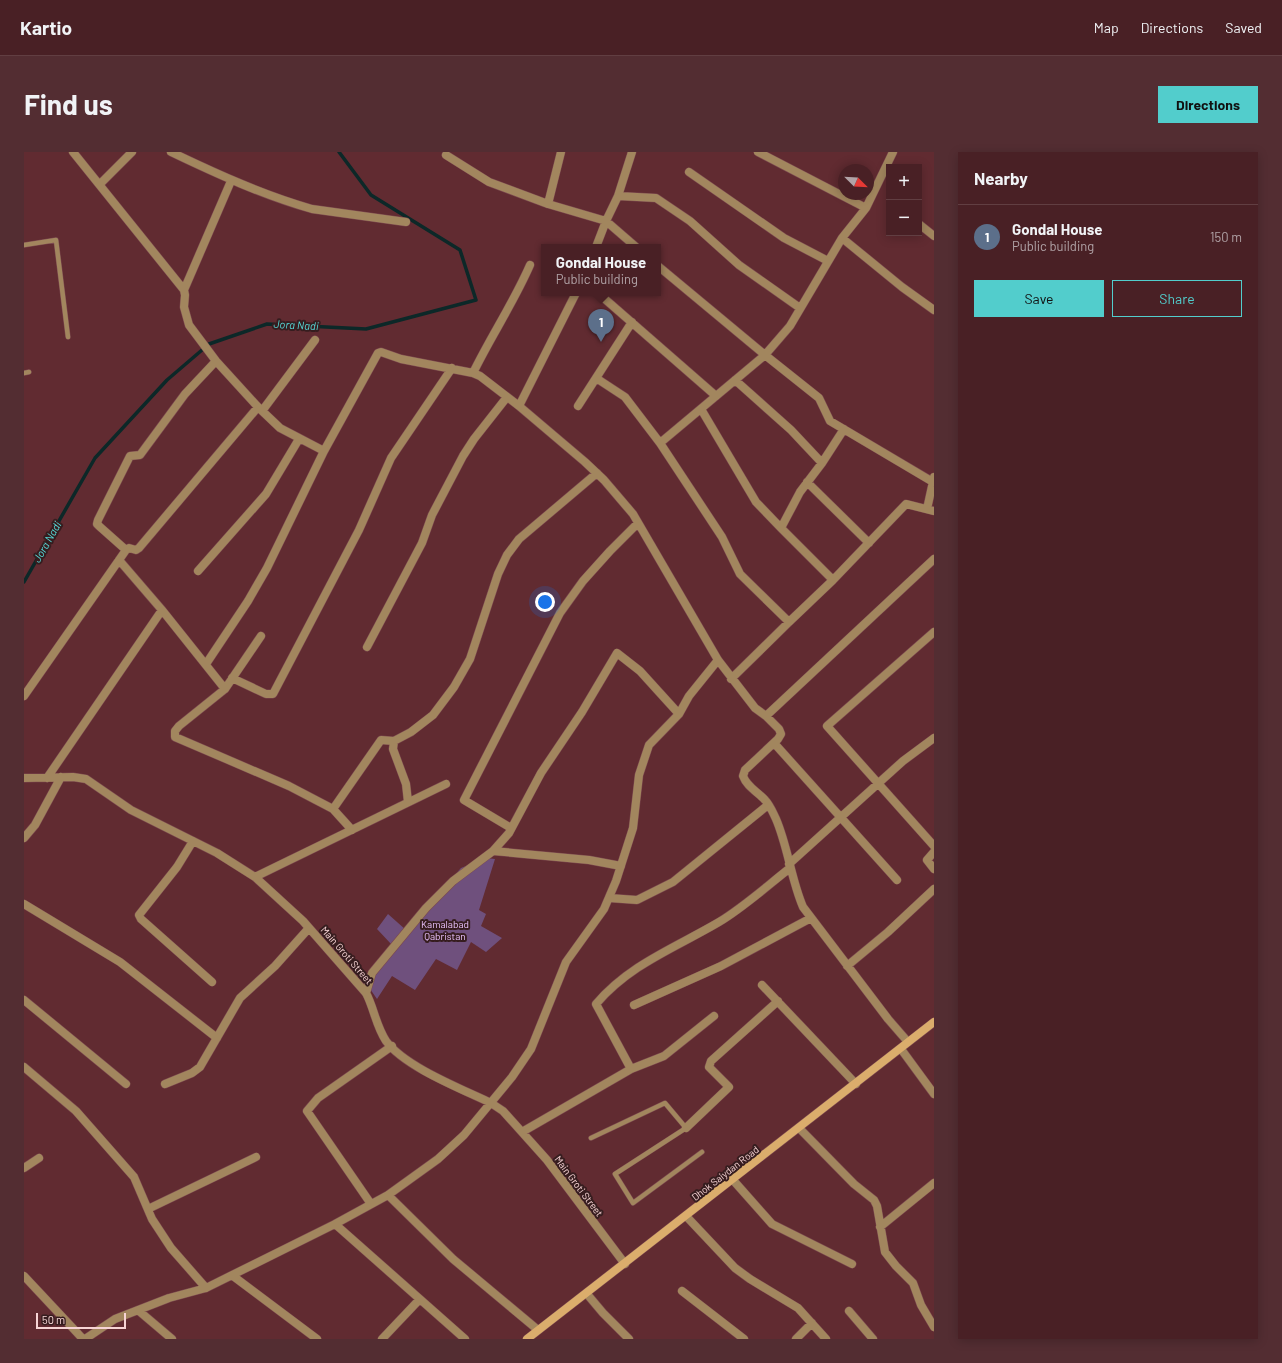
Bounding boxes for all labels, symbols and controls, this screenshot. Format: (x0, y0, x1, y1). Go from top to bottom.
text: Kartio (20, 16, 72, 39)
text: Map (1094, 19, 1119, 36)
text: Directions (1141, 19, 1203, 36)
text: Saved (1225, 19, 1262, 36)
button: Directions (1158, 86, 1258, 123)
text: Find us (24, 87, 113, 121)
north arrow (838, 164, 874, 200)
map controls (886, 164, 922, 236)
button: + (886, 164, 922, 200)
text: Nearby (974, 168, 1028, 188)
button: − (886, 200, 922, 236)
text: Gondal House (1012, 220, 1102, 238)
text: 1 (985, 229, 989, 245)
text: 150 m (1210, 229, 1242, 245)
text: Public building (1012, 238, 1094, 254)
popup (541, 244, 661, 296)
text: Gondal House (556, 253, 646, 271)
text: Public building (556, 271, 638, 287)
button: Save (974, 280, 1104, 317)
button: Share (1112, 280, 1242, 317)
pin: 1 (588, 309, 614, 342)
water label: Jora Nadi (273, 317, 319, 332)
water label: Jora Nadi (30, 519, 64, 565)
your location (535, 592, 555, 612)
park label: Kamalabad Qabristan (421, 918, 469, 942)
street label: Main Groti Street (319, 924, 376, 987)
street label: Dhok Saiydan Road (689, 1143, 761, 1203)
street label: Main Groti Street (552, 1153, 606, 1219)
scale bar (36, 1311, 126, 1330)
text: 50 m (42, 1313, 65, 1326)

